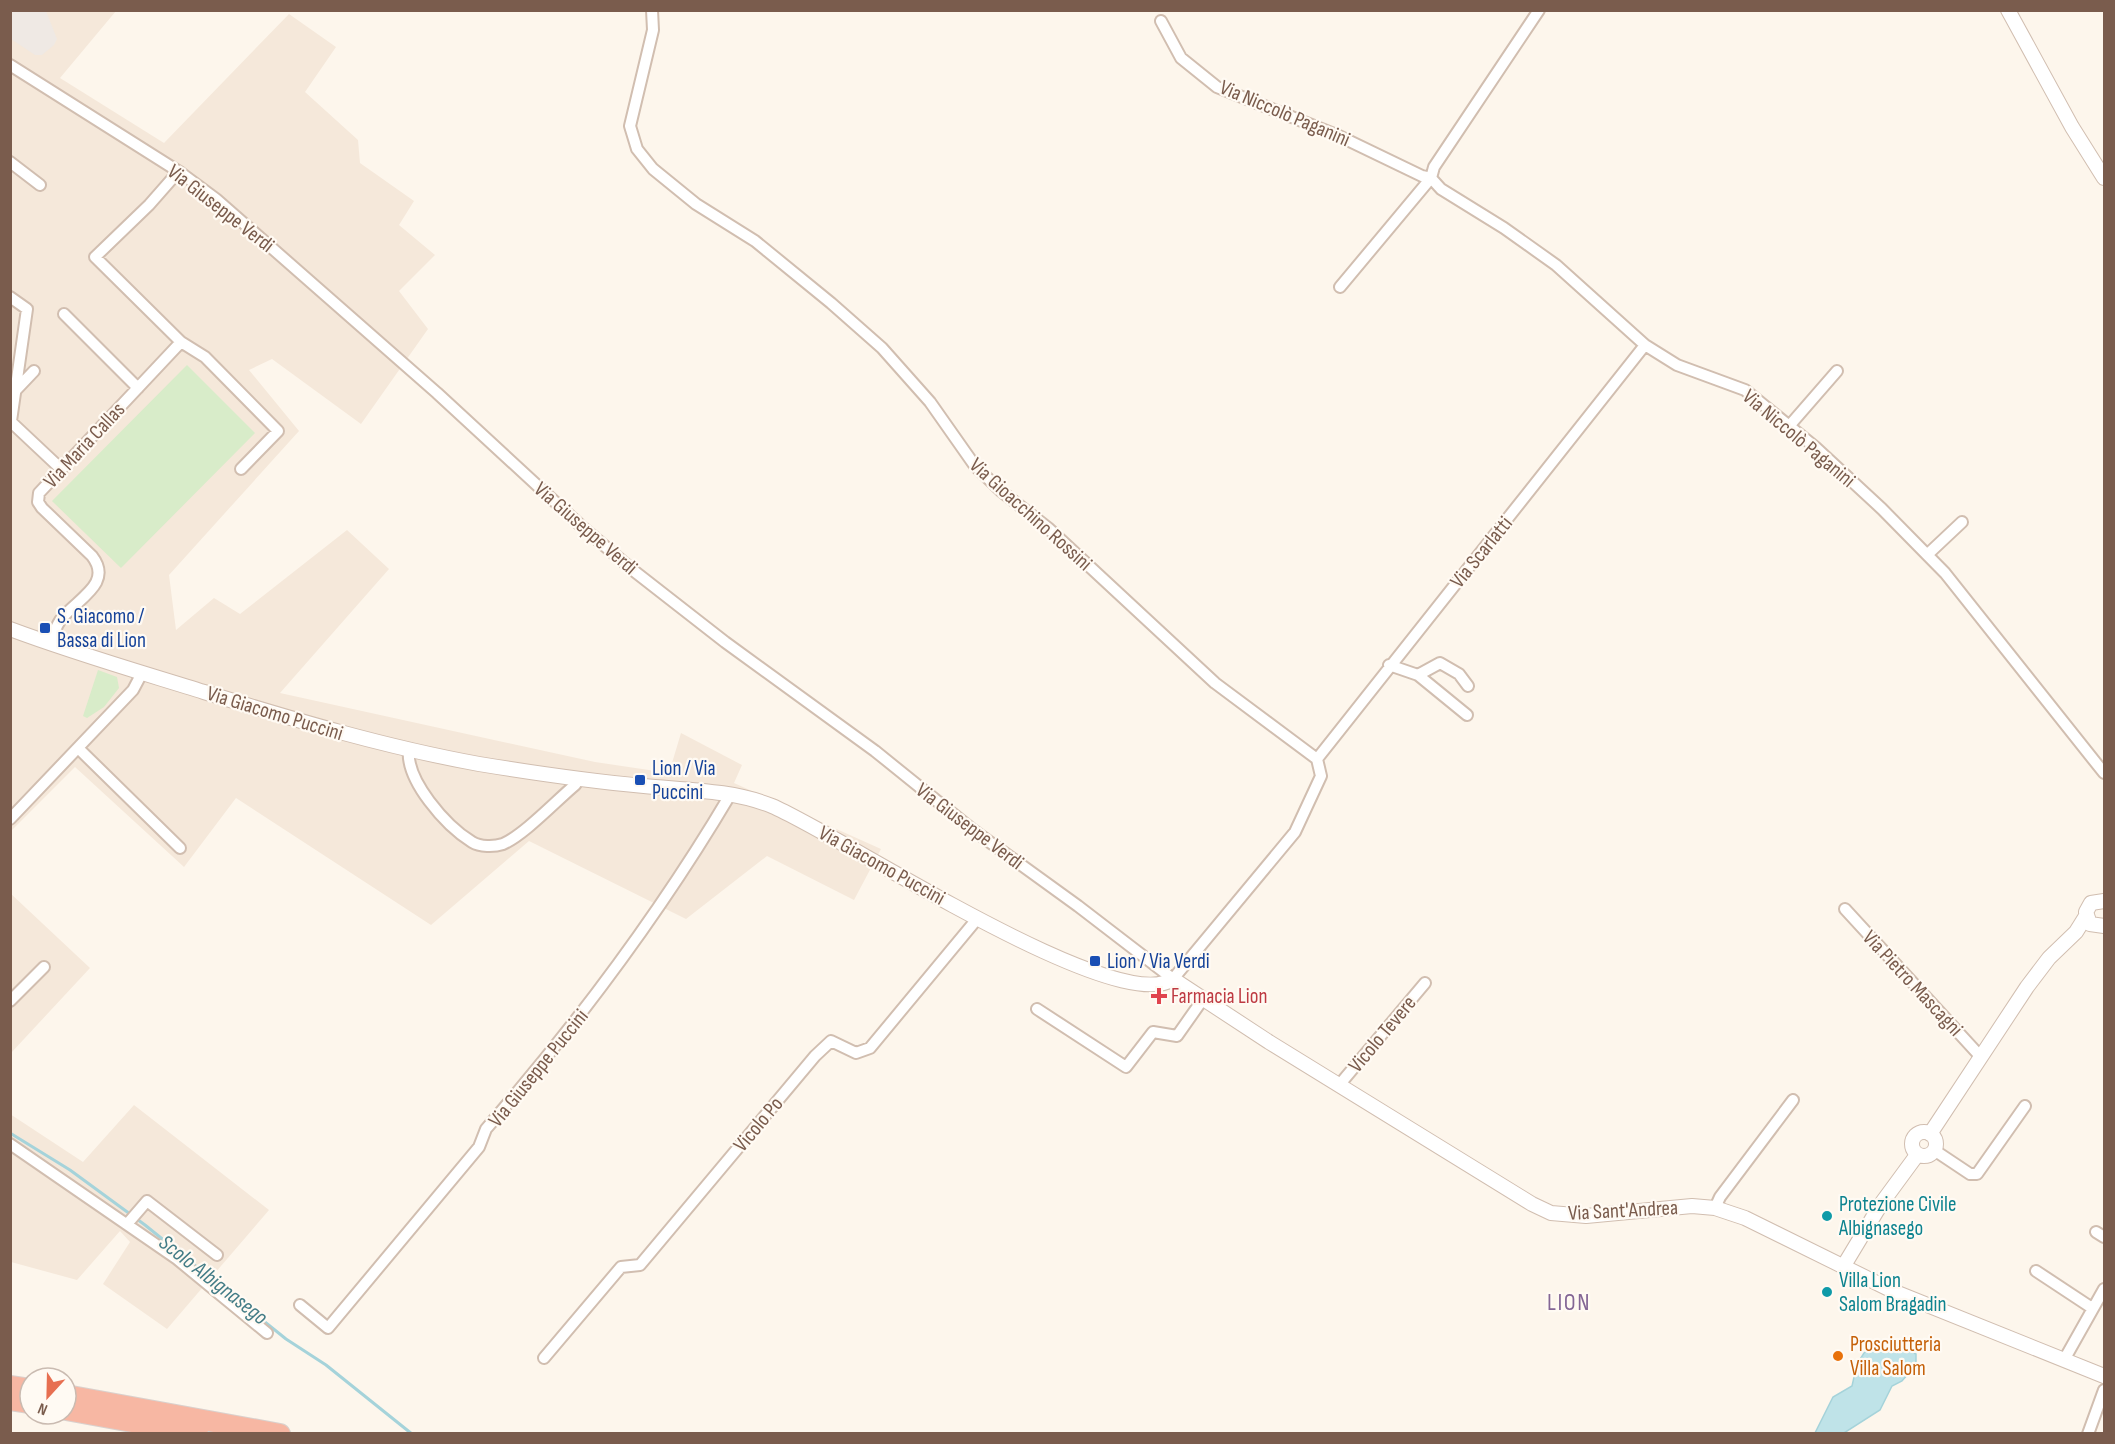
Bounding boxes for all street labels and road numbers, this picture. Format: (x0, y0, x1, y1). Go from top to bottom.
street label: Via Niccolò Paganini (1216, 75, 1354, 152)
street label: Via Giuseppe Verdi (162, 159, 279, 258)
street label: Via Niccolò Paganini (1737, 384, 1860, 493)
street label: Via Maria Callas (38, 397, 130, 493)
street label: Via Gioacchino Rossini (964, 453, 1097, 576)
street label: Via Giuseppe Verdi (529, 477, 642, 580)
street label: Via Scarlatti (1445, 512, 1518, 593)
street label: Via Giacomo Puccini (204, 681, 346, 746)
street label: Via Giuseppe Verdi (911, 778, 1029, 875)
street label: Via Giacomo Puccini (814, 820, 949, 911)
street label: Via Pietro Mascagni (1857, 925, 1968, 1041)
street label: Vicolo Tevere (1343, 991, 1422, 1078)
street label: Via Giuseppe Puccini (483, 1004, 594, 1132)
street label: Vicolo Po (728, 1092, 789, 1157)
street label: Via Sant'Andrea (1567, 1195, 1679, 1226)

